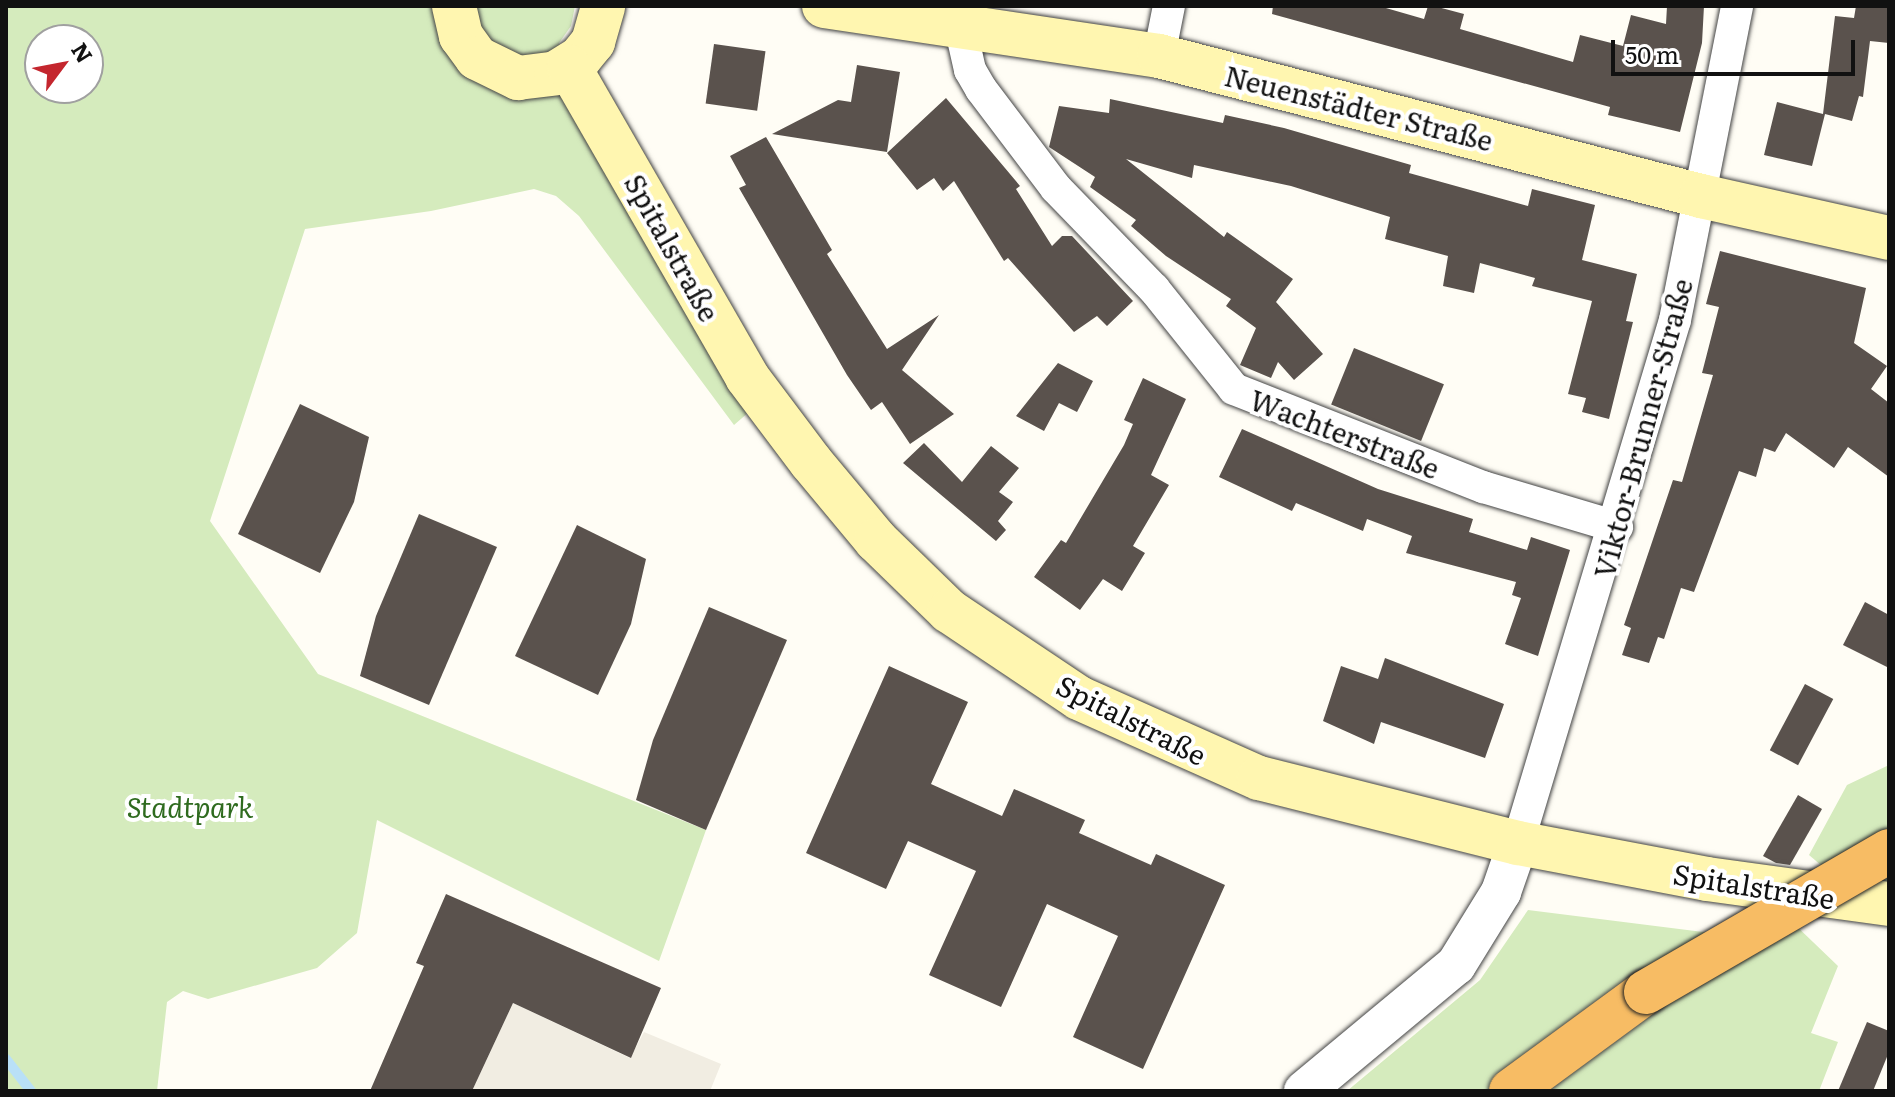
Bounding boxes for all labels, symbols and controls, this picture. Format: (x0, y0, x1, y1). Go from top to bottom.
north arrow (24, 24, 104, 104)
scale bar (1615, 24, 1859, 74)
text: N (64, 36, 102, 69)
text: 50 m (1625, 36, 1679, 71)
street label: Neuenstädter Straße (1221, 57, 1497, 157)
street label: Spitalstraße (619, 168, 727, 326)
street label: Viktor-Brunner-Straße (1586, 275, 1698, 581)
street label: Wachterstraße (1246, 381, 1444, 485)
street label: Spitalstraße (1052, 667, 1212, 771)
park label: Stadtpark (127, 789, 253, 823)
street label: Spitalstraße (1671, 856, 1837, 914)

